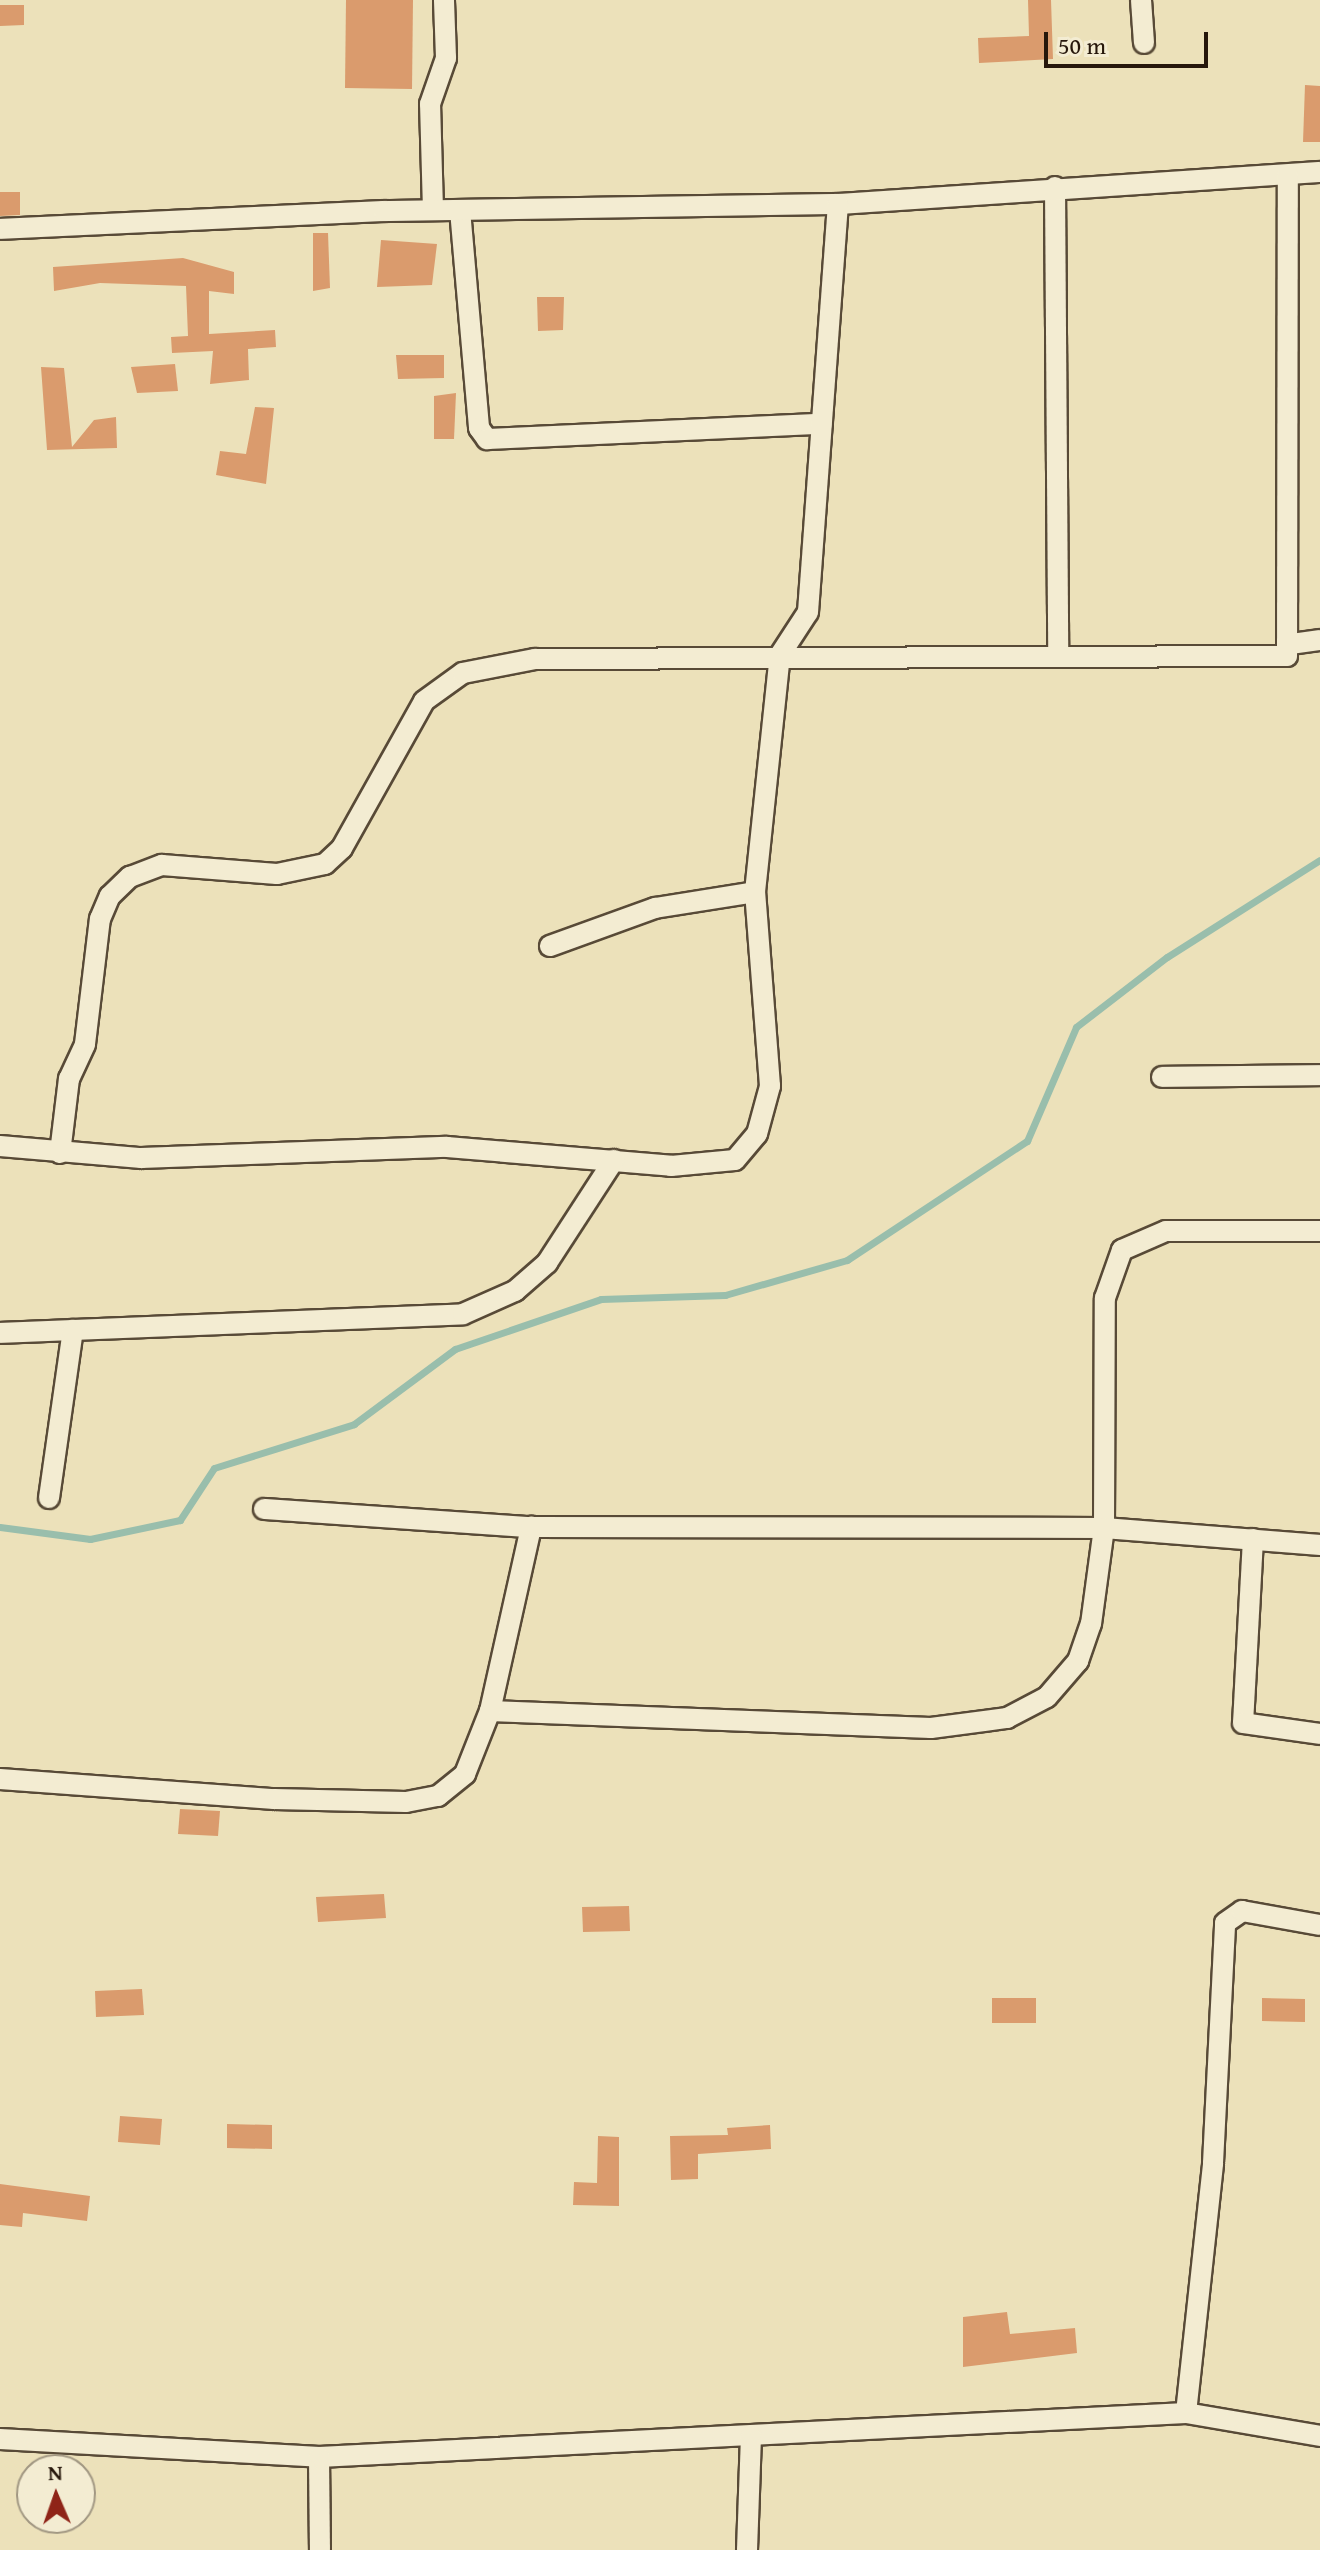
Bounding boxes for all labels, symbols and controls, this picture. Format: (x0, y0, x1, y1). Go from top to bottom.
scale bar (1048, 16, 1212, 66)
text: 50 m (1058, 28, 1106, 63)
north arrow (16, 2454, 96, 2534)
text: N (47, 2456, 63, 2488)

